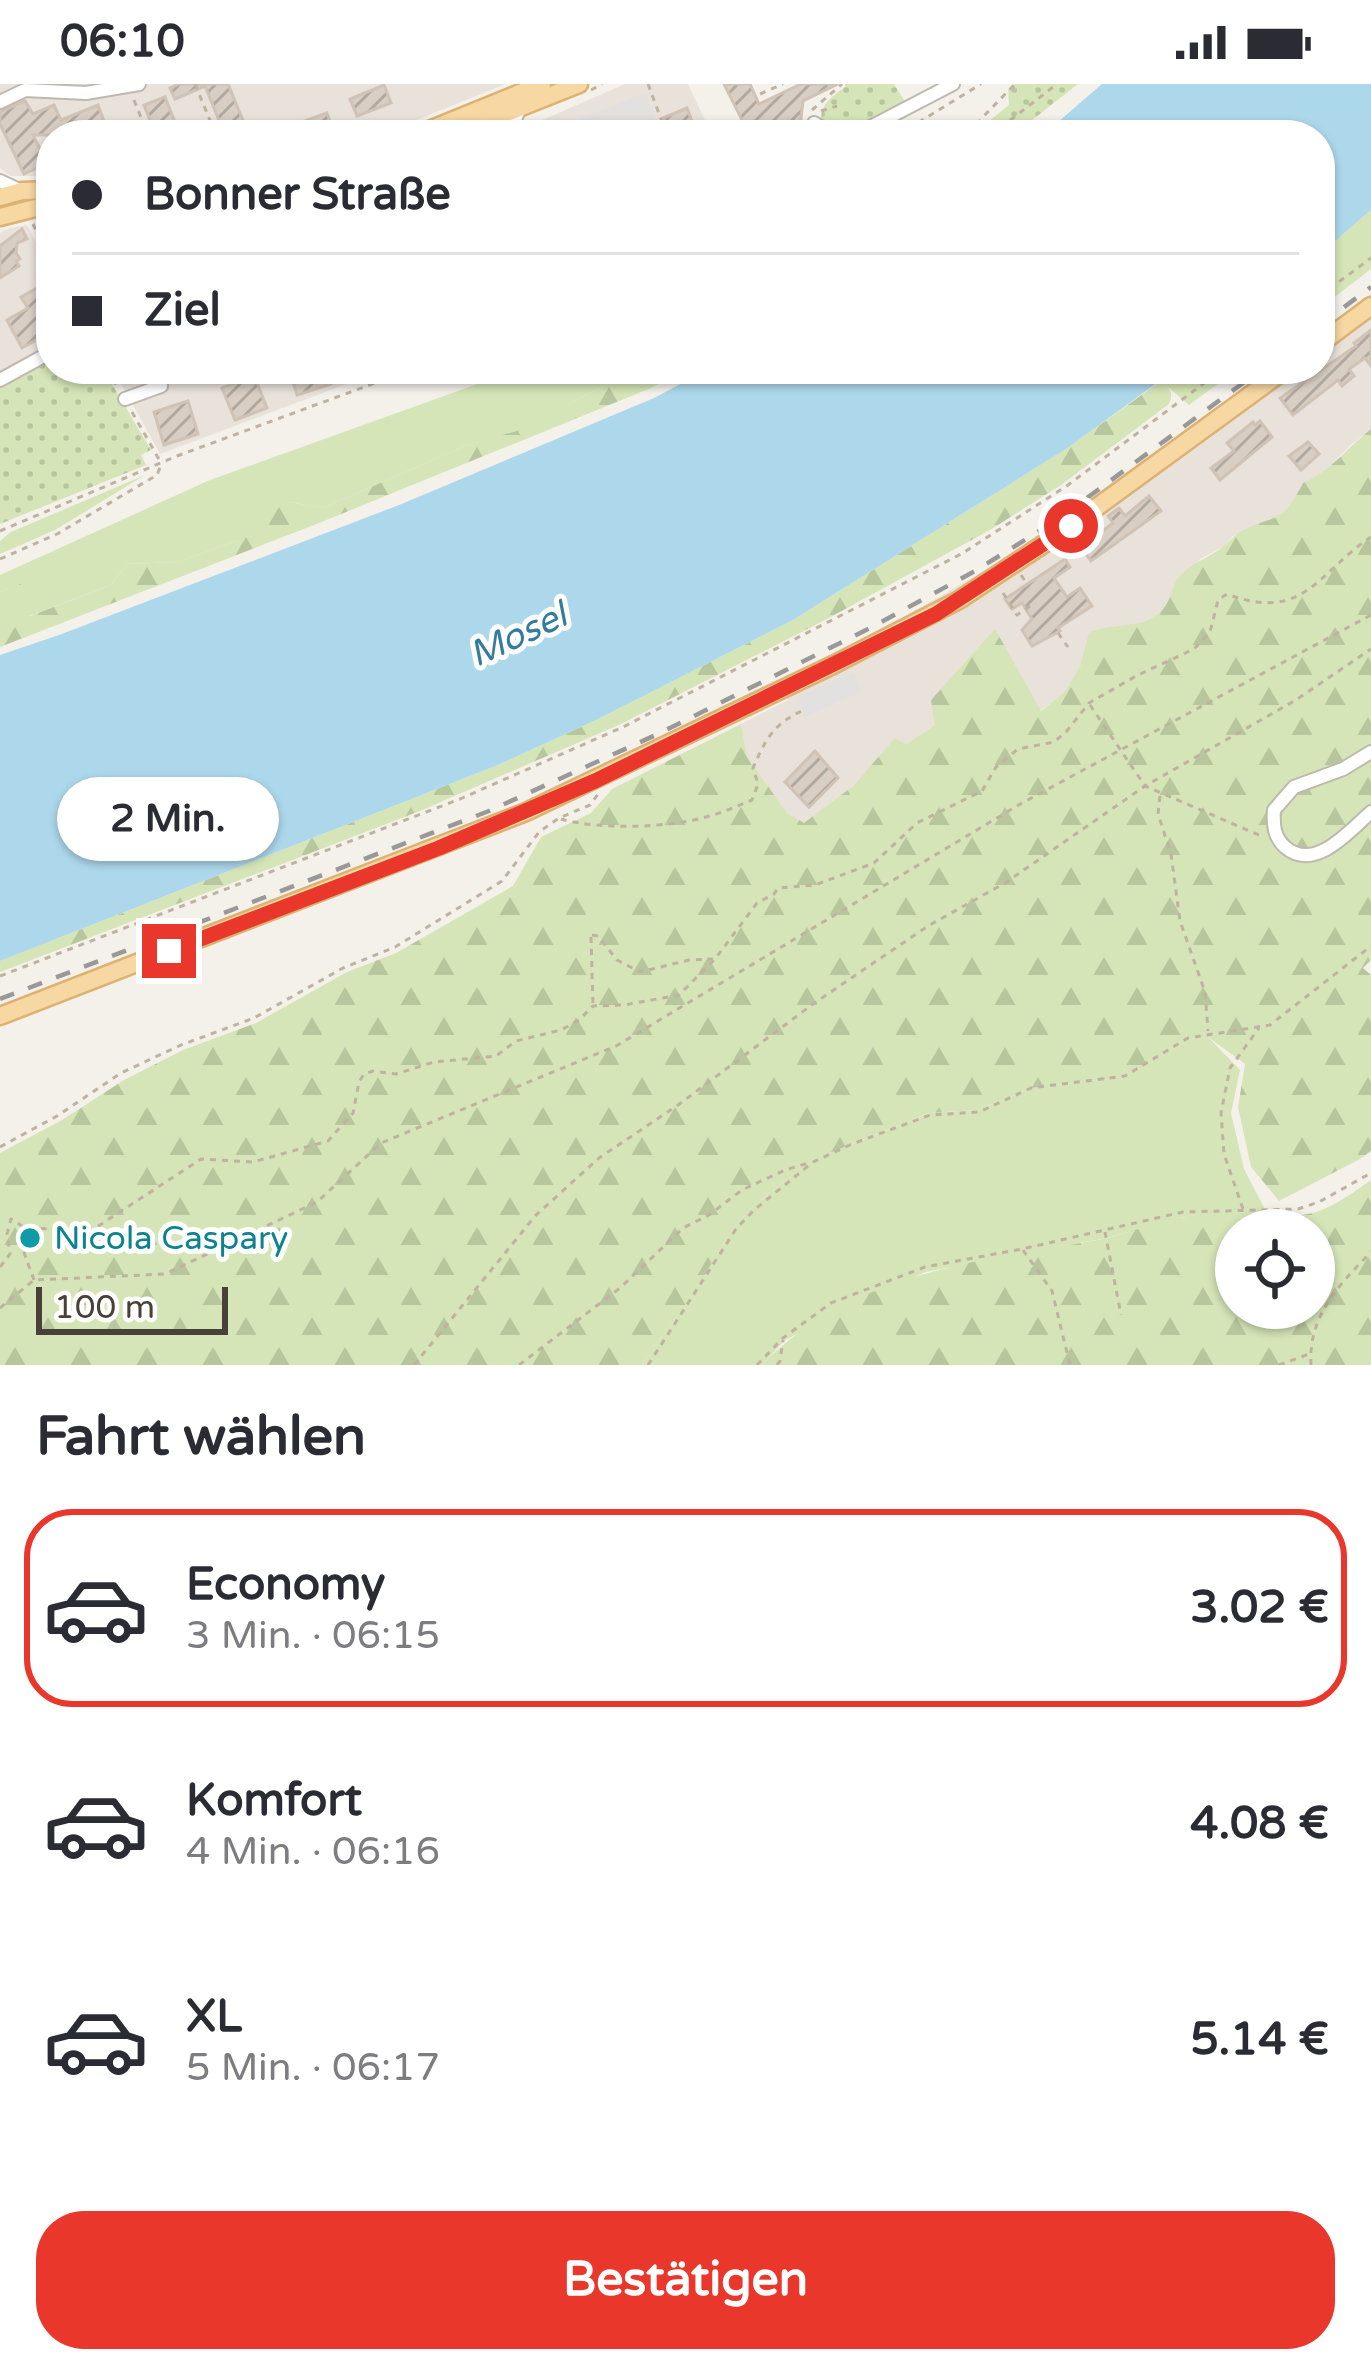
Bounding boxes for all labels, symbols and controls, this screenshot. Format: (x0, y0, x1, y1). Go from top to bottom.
text: 06:10 (60, 15, 185, 69)
text: Bonner Straße (144, 168, 451, 222)
text: Ziel (144, 284, 221, 338)
route start (1044, 499, 1098, 553)
water label: Mosel (462, 592, 577, 676)
callout: 2 Min. (58, 777, 280, 861)
text: 2 Min. (110, 795, 226, 842)
route end (142, 924, 196, 978)
map controls (1215, 1209, 1335, 1329)
button: locate (1215, 1209, 1335, 1329)
place label: Nicola Caspary (54, 1219, 288, 1258)
marker: Nicola Caspary (17, 1225, 43, 1251)
scale bar (36, 1281, 228, 1334)
text: 100 m (54, 1288, 155, 1327)
text: Fahrt wählen (36, 1404, 366, 1469)
icon: car (42, 1554, 150, 1662)
text: Economy (186, 1558, 385, 1612)
text: 3.02 € (1190, 1581, 1329, 1635)
text: 3 Min. · 06:15 (186, 1612, 440, 1659)
icon: car (42, 1770, 150, 1878)
text: Komfort (186, 1774, 362, 1828)
text: 4.08 € (1190, 1797, 1329, 1851)
text: 4 Min. · 06:16 (186, 1828, 440, 1875)
icon: car (42, 1986, 150, 2094)
text: XL (186, 1990, 242, 2044)
text: 5.14 € (1191, 2013, 1329, 2067)
text: 5 Min. · 06:17 (186, 2044, 440, 2091)
button: Bestätigen (36, 2211, 1335, 2349)

